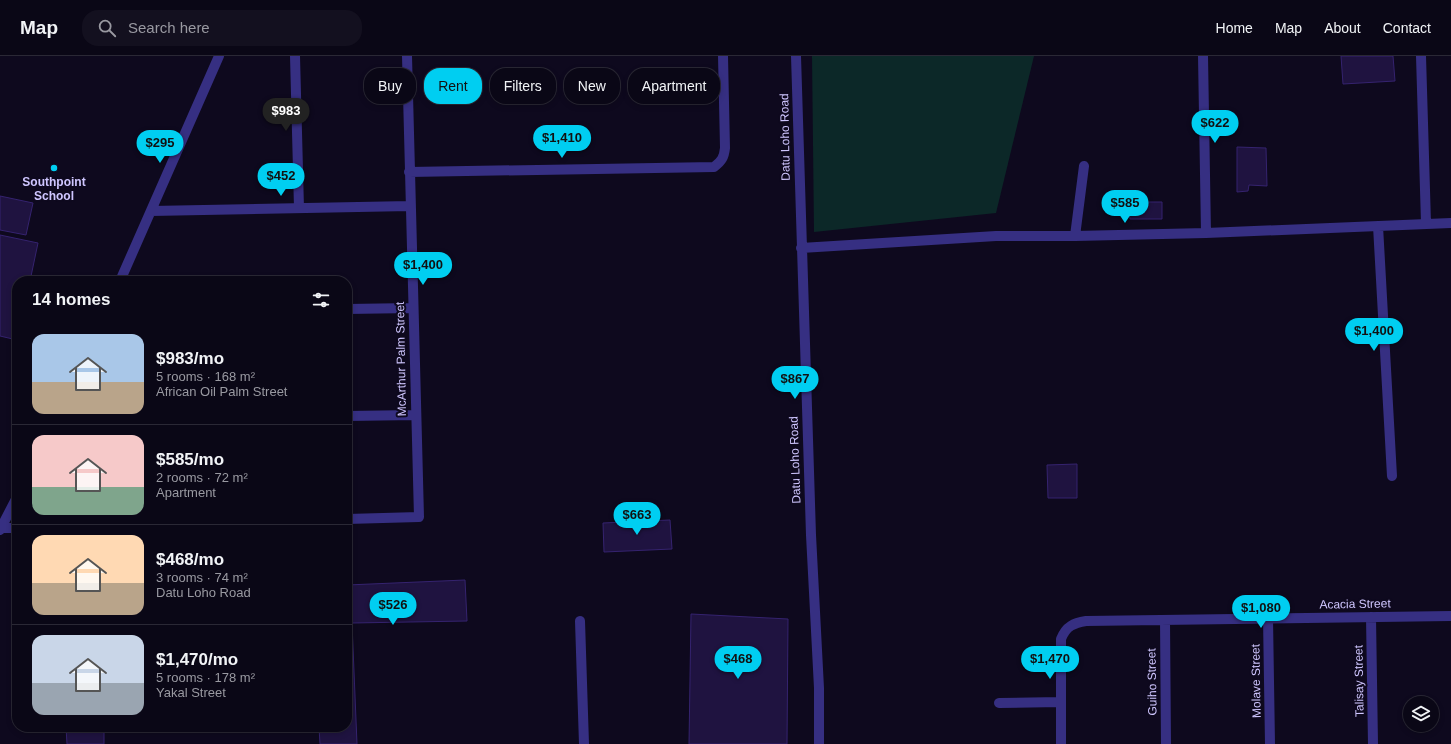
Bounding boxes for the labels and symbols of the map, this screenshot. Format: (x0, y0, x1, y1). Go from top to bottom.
street label: Datu Loho Road (777, 93, 793, 181)
pin: $983 (262, 98, 310, 132)
pin: $622 (1191, 110, 1239, 144)
pin: $1,410 (529, 125, 595, 159)
pin: $295 (136, 130, 184, 164)
marker: Southpoint School (49, 163, 59, 173)
pin: $452 (257, 163, 305, 197)
place label: Southpoint School (22, 175, 86, 203)
pin: $585 (1101, 190, 1149, 224)
pin: $1,400 (390, 252, 456, 286)
street label: McArthur Palm Street (393, 301, 409, 416)
pin: $1,400 (1341, 318, 1407, 352)
pin: $867 (771, 366, 819, 400)
street label: Datu Loho Road (786, 416, 804, 504)
pin: $663 (613, 502, 661, 536)
pin: $526 (369, 592, 417, 626)
pin: $1,080 (1228, 595, 1294, 629)
street label: Acacia Street (1319, 596, 1391, 612)
street label: Molave Street (1248, 643, 1264, 718)
street label: Talisay Street (1351, 644, 1367, 717)
pin: $468 (714, 646, 762, 680)
pin: $1,470 (1017, 646, 1083, 680)
street label: Guiho Street (1144, 648, 1160, 716)

